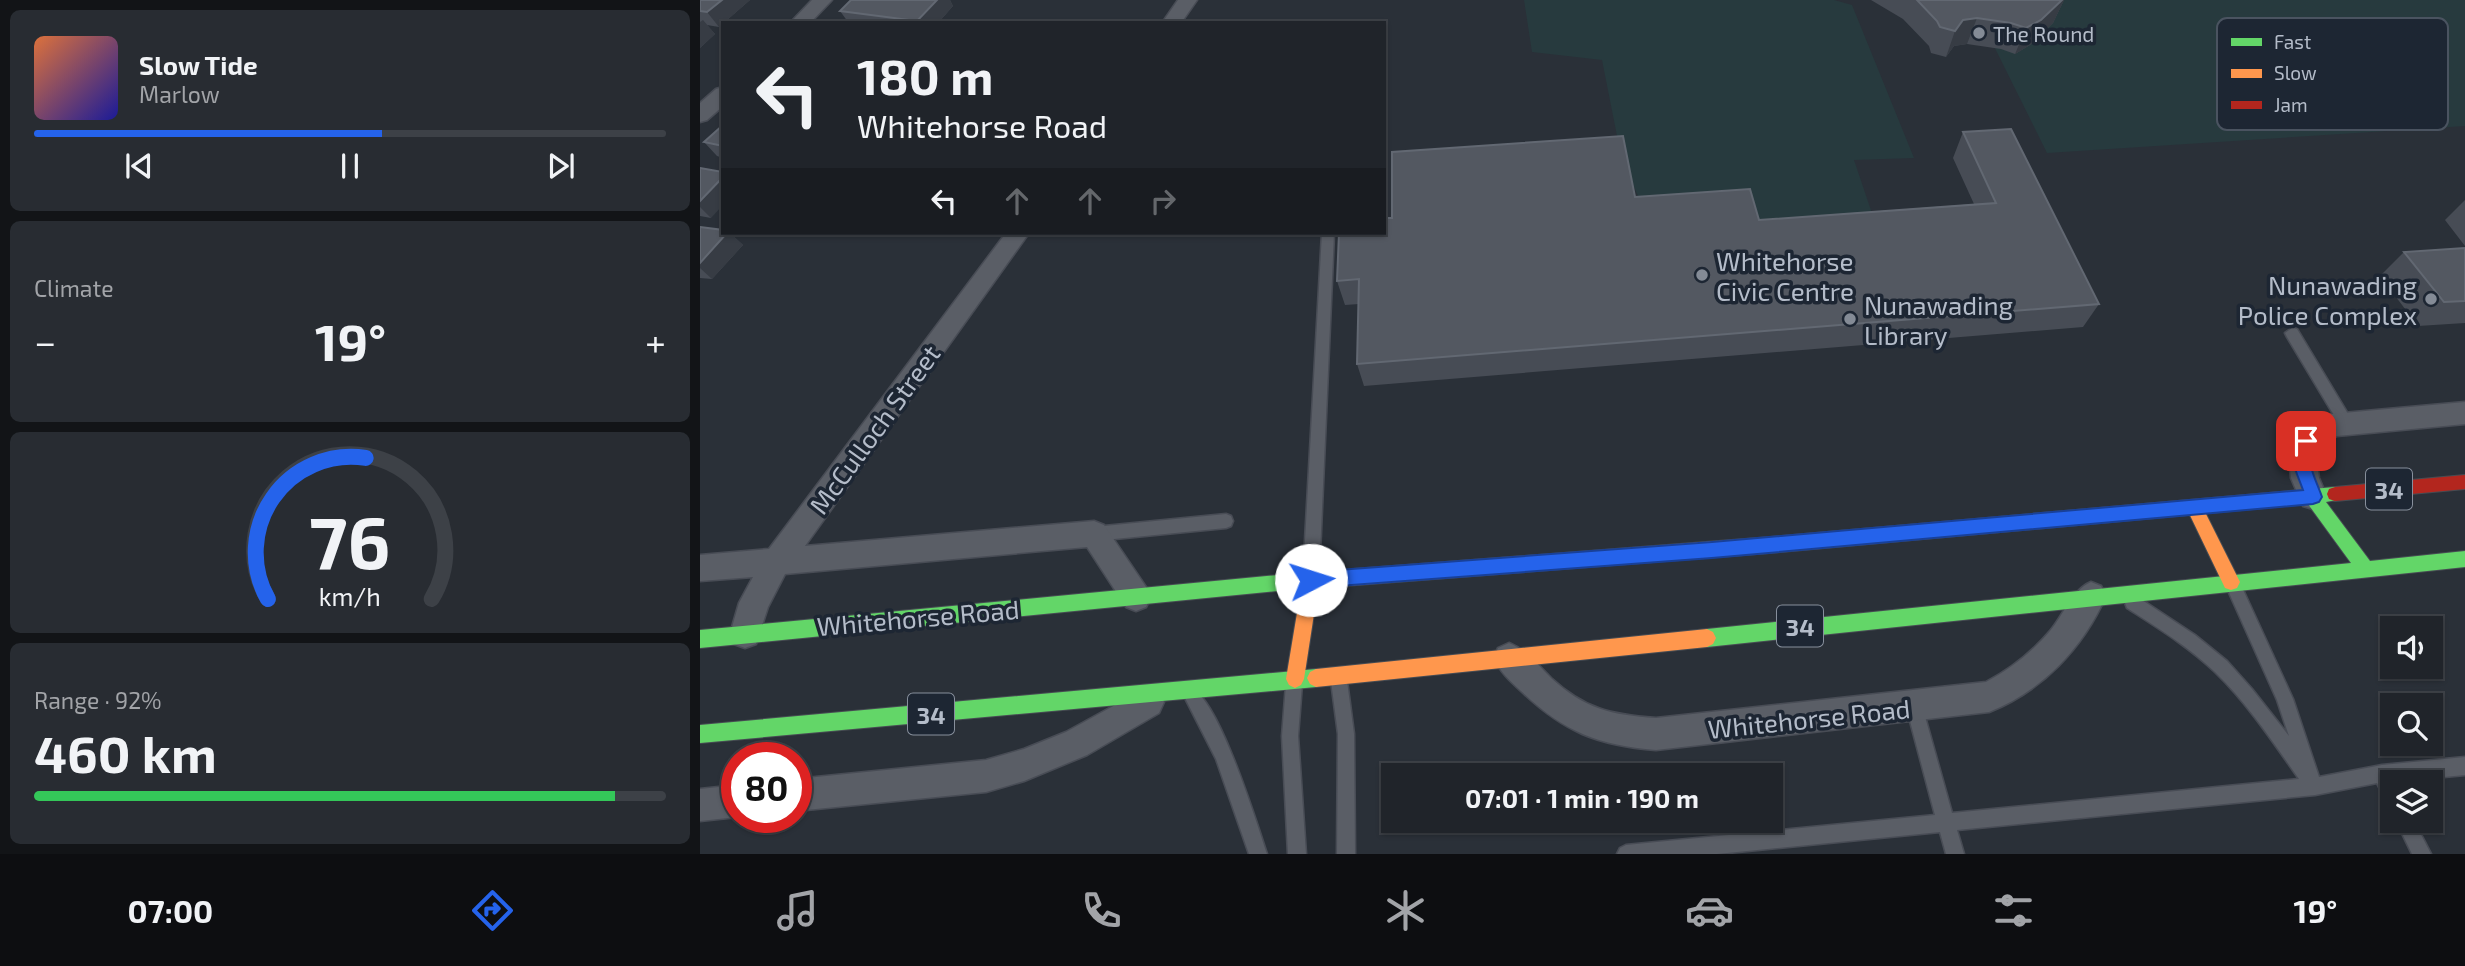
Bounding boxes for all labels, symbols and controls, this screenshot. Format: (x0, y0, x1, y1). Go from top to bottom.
legend (2217, 18, 2448, 130)
place label: The Round (1993, 21, 2094, 46)
marker: The Round (1971, 25, 1987, 41)
text: Fast (2274, 30, 2311, 53)
text: 180 m (857, 46, 993, 105)
text: Slow Tide (139, 49, 258, 80)
icon: left (742, 49, 833, 140)
text: Slow (2274, 61, 2317, 84)
text: Marlow (139, 80, 220, 108)
text: Jam (2274, 93, 2308, 116)
text: Whitehorse Road (857, 106, 1107, 144)
icon: previous (120, 147, 158, 185)
icon: pause (331, 147, 369, 185)
icon: next (542, 147, 580, 185)
icon: left (925, 182, 963, 220)
icon: ahead (998, 182, 1036, 220)
icon: ahead (1071, 182, 1109, 220)
icon: right (1144, 182, 1182, 220)
place label: Whitehorse Civic Centre (1716, 245, 1854, 306)
marker: Whitehorse Civic Centre (1694, 267, 1710, 283)
place label: Nunawading Police Complex (2238, 269, 2417, 330)
text: Climate (34, 274, 114, 302)
place label: Nunawading Library (1864, 289, 2013, 350)
marker: Nunawading Police Complex (2423, 291, 2439, 307)
text: 19° (315, 309, 386, 371)
marker: Nunawading Library (1842, 311, 1858, 327)
text: − (34, 318, 56, 364)
text: + (645, 318, 666, 364)
street label: McCulloch Street (802, 338, 946, 520)
pin (2276, 411, 2336, 471)
icon: arrive (2287, 422, 2325, 460)
road number: 34 (2366, 468, 2412, 510)
text: 76 (309, 496, 391, 584)
position arrow (1274, 543, 1348, 617)
text: km/h (319, 580, 381, 610)
street label: Whitehorse Road (815, 593, 1021, 641)
road number: 34 (1777, 606, 1823, 646)
map controls (2380, 616, 2443, 833)
button: sound (2380, 616, 2443, 679)
text: Range · 92% (34, 686, 162, 714)
street label: Whitehorse Road (1706, 692, 1912, 744)
button: search (2380, 693, 2443, 756)
road number: 34 (908, 694, 954, 734)
text: 460 km (34, 721, 217, 783)
speed limit sign: 80 (721, 742, 812, 833)
button: layers (2380, 770, 2443, 833)
text: 07:01 · 1 min · 190 m (1465, 782, 1699, 813)
icon: directions (468, 886, 517, 935)
icon: music (773, 886, 822, 935)
icon: phone (1077, 886, 1126, 935)
icon: climate (1381, 886, 1430, 935)
icon: car (1685, 886, 1734, 935)
icon: filters (1989, 886, 2038, 935)
text: 07:00 (128, 891, 213, 929)
text: 19° (2294, 891, 2337, 929)

